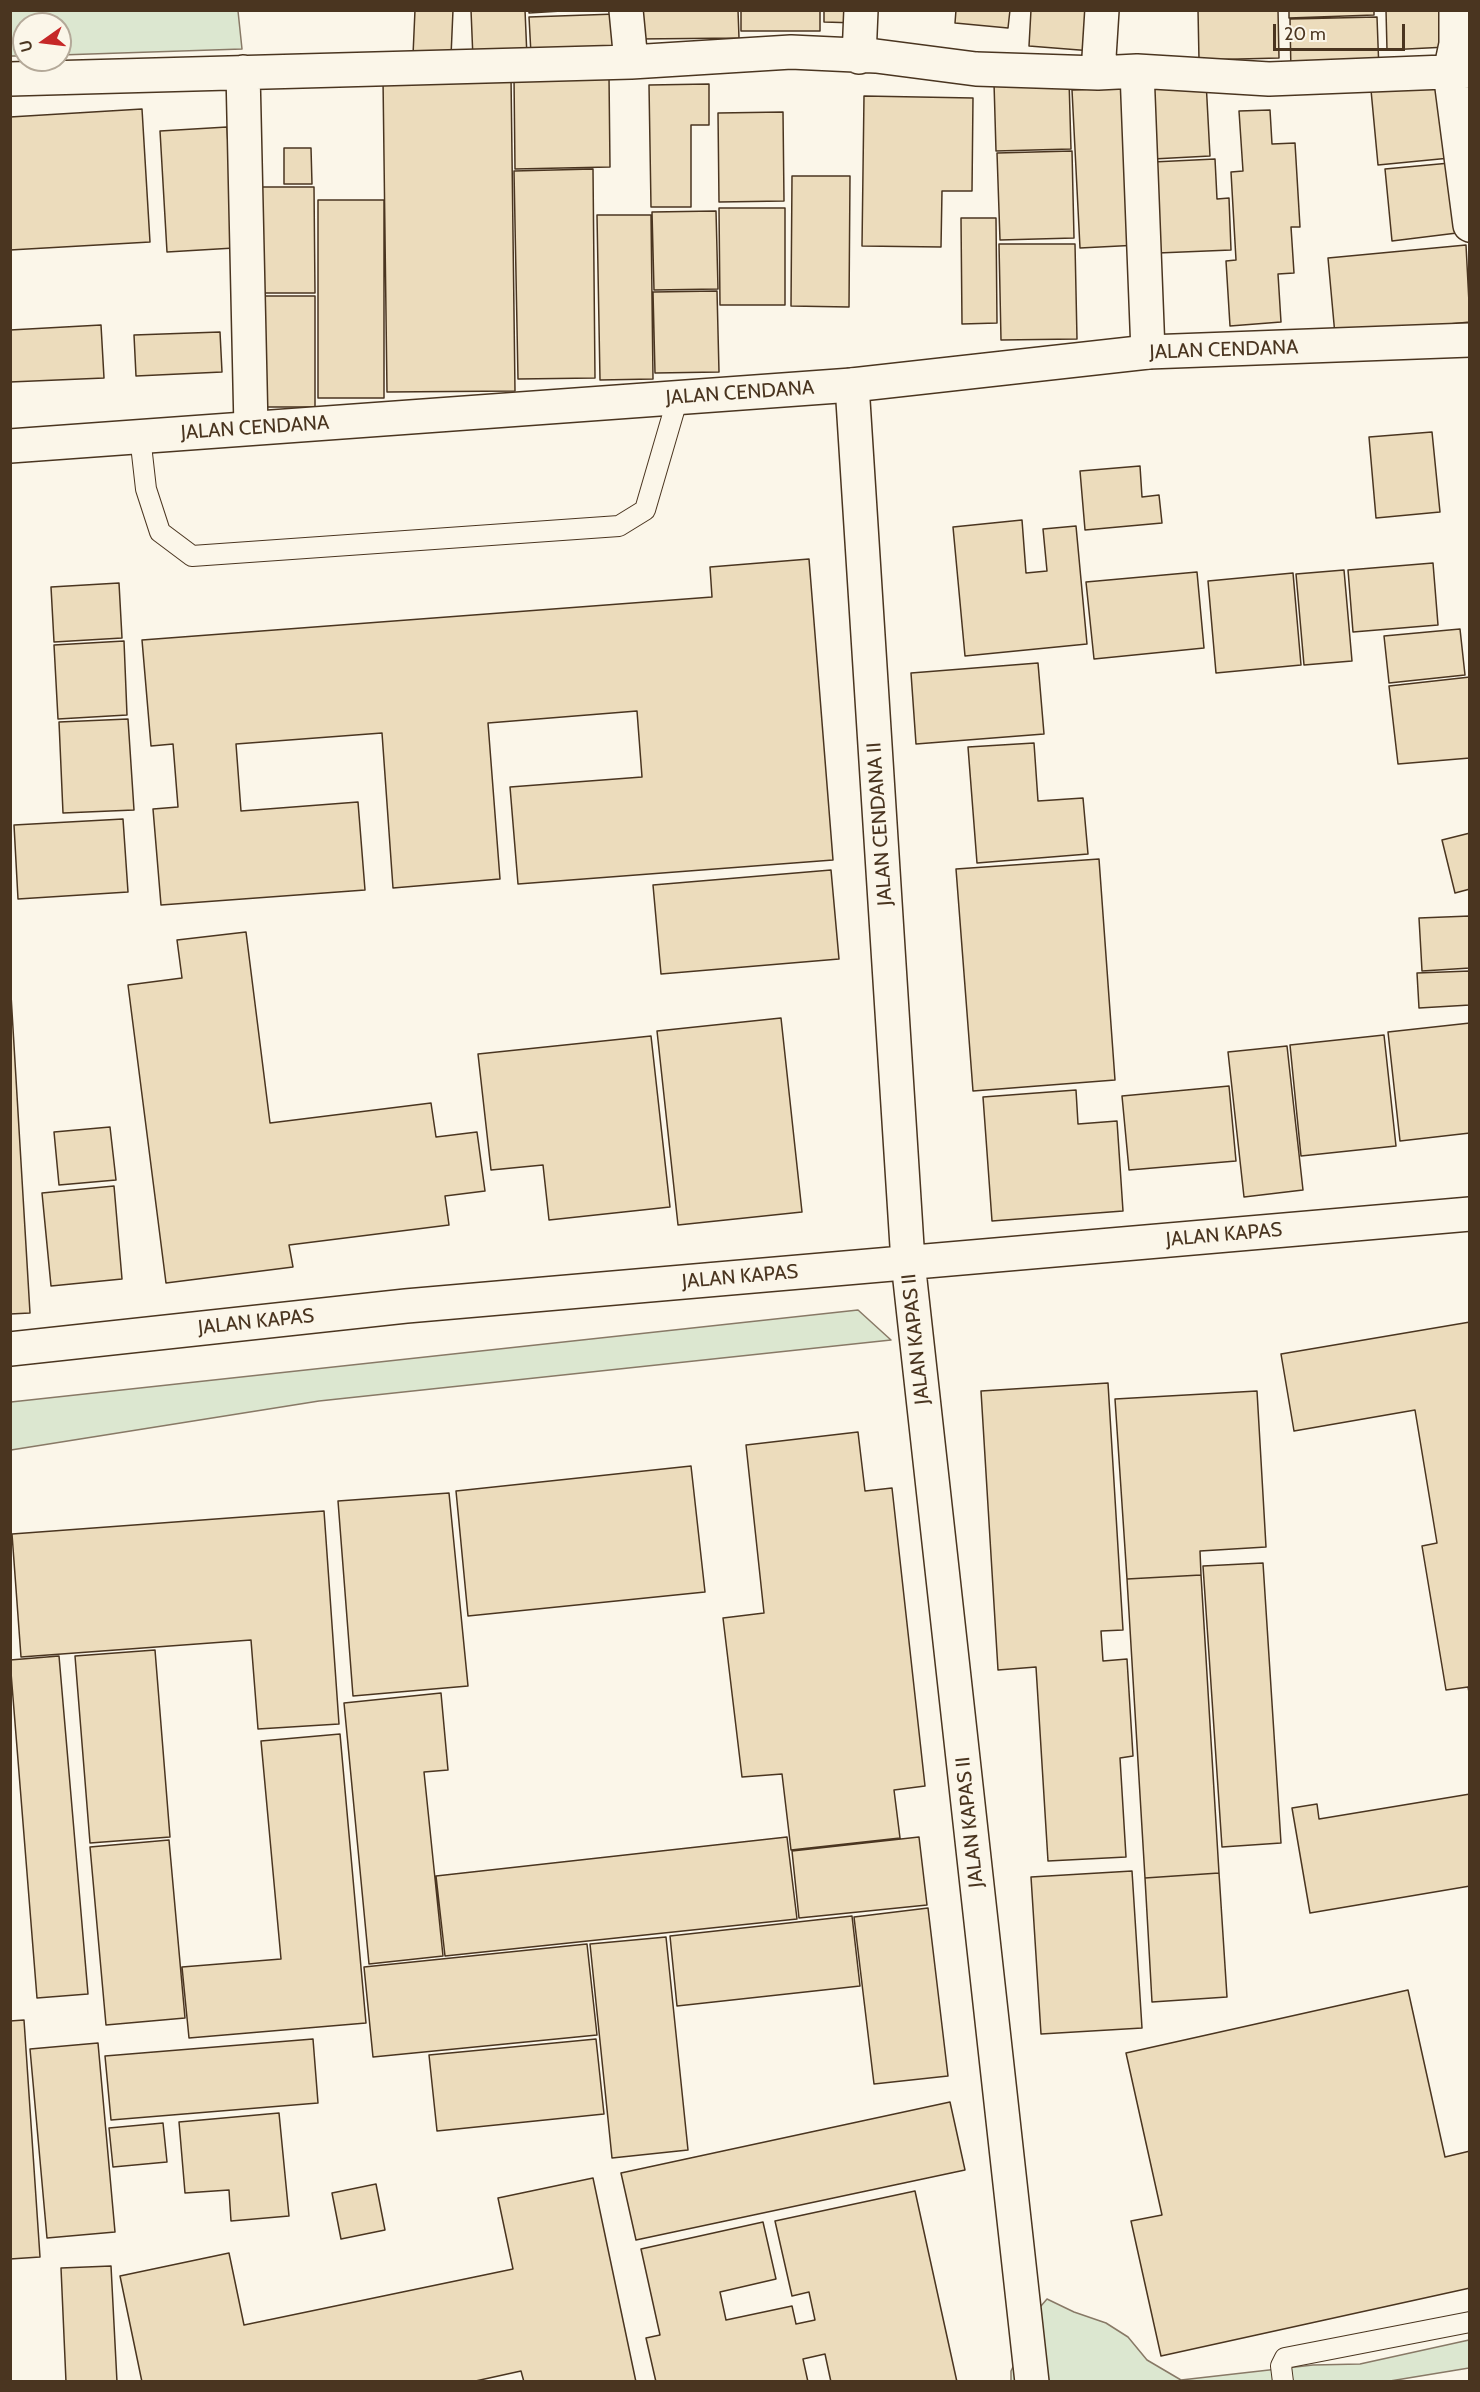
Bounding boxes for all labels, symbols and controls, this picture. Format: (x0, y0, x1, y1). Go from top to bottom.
north arrow (12, 12, 72, 72)
scale bar (1276, 12, 1408, 50)
text: 20 m (1284, 23, 1326, 45)
text: U (15, 38, 37, 54)
street label: JALAN CENDANA (1149, 335, 1299, 365)
street label: JALAN CENDANA (665, 376, 815, 410)
street label: JALAN CENDANA (180, 411, 330, 445)
street label: JALAN CENDANA II (862, 742, 898, 906)
street label: JALAN KAPAS (1165, 1218, 1283, 1252)
street label: JALAN KAPAS (681, 1260, 799, 1294)
street label: JALAN KAPAS II (897, 1272, 935, 1406)
street label: JALAN KAPAS (197, 1304, 315, 1340)
street label: JALAN KAPAS II (951, 1755, 989, 1889)

